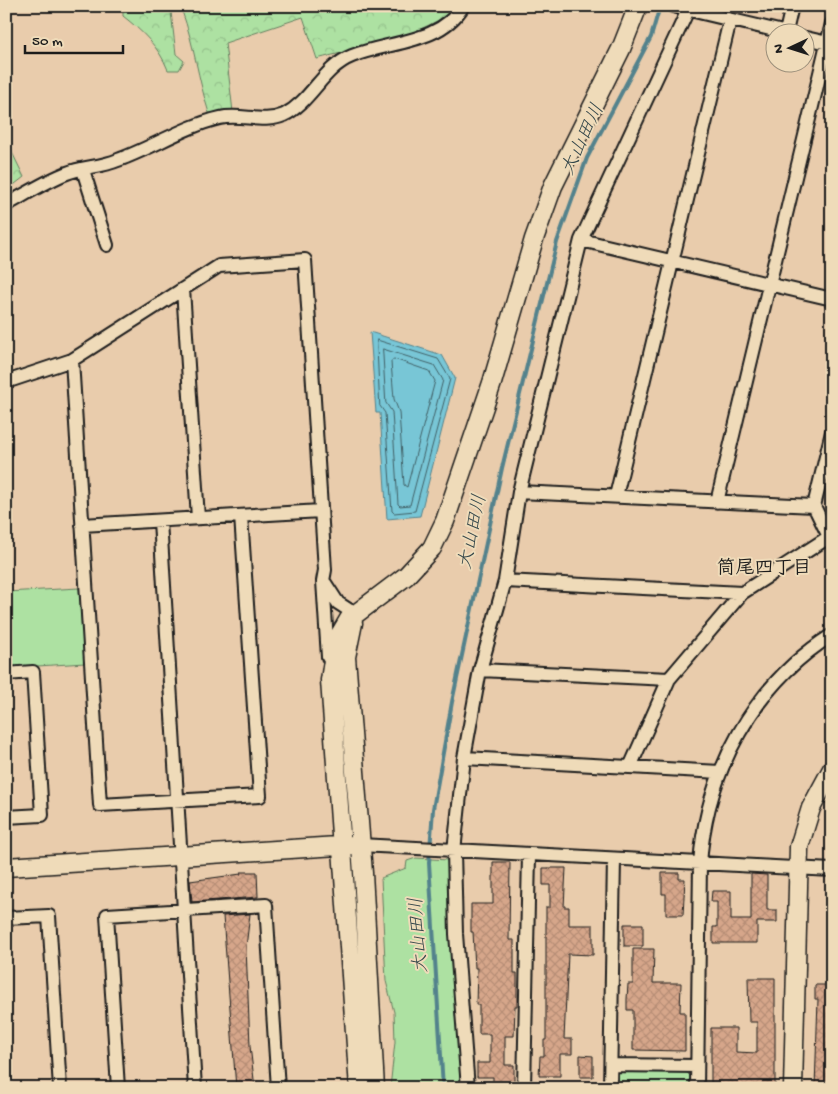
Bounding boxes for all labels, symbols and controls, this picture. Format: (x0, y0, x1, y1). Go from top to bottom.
scale bar (25, 22, 122, 54)
north arrow (766, 22, 816, 72)
text: 50 m (32, 33, 63, 51)
text: N (771, 44, 788, 54)
water label: 大山田川 (558, 101, 610, 179)
water label: 大山田川 (455, 492, 493, 572)
district label: 筒尾四丁目 (716, 557, 812, 581)
water label: 大山田川 (406, 896, 434, 974)

